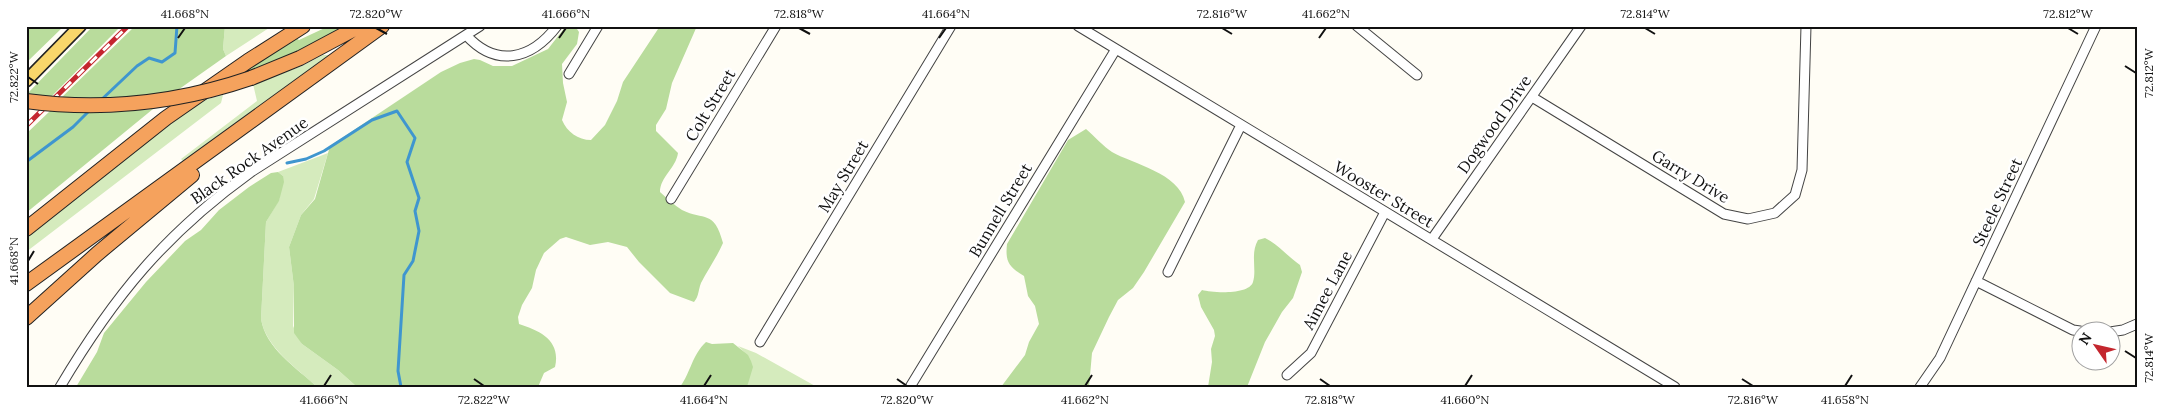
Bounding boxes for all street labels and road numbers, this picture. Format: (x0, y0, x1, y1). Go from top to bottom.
street label: Colt Street (681, 65, 740, 145)
street label: Dogwood Drive (1453, 71, 1535, 177)
street label: Black Rock Avenue (186, 112, 312, 208)
street label: May Street (814, 136, 873, 216)
street label: Garry Drive (1648, 145, 1734, 207)
street label: Steele Street (1968, 154, 2026, 249)
street label: Wooster Street (1331, 156, 1438, 232)
street label: Bunnell Street (964, 159, 1036, 260)
street label: Aimee Lane (1297, 247, 1356, 334)

